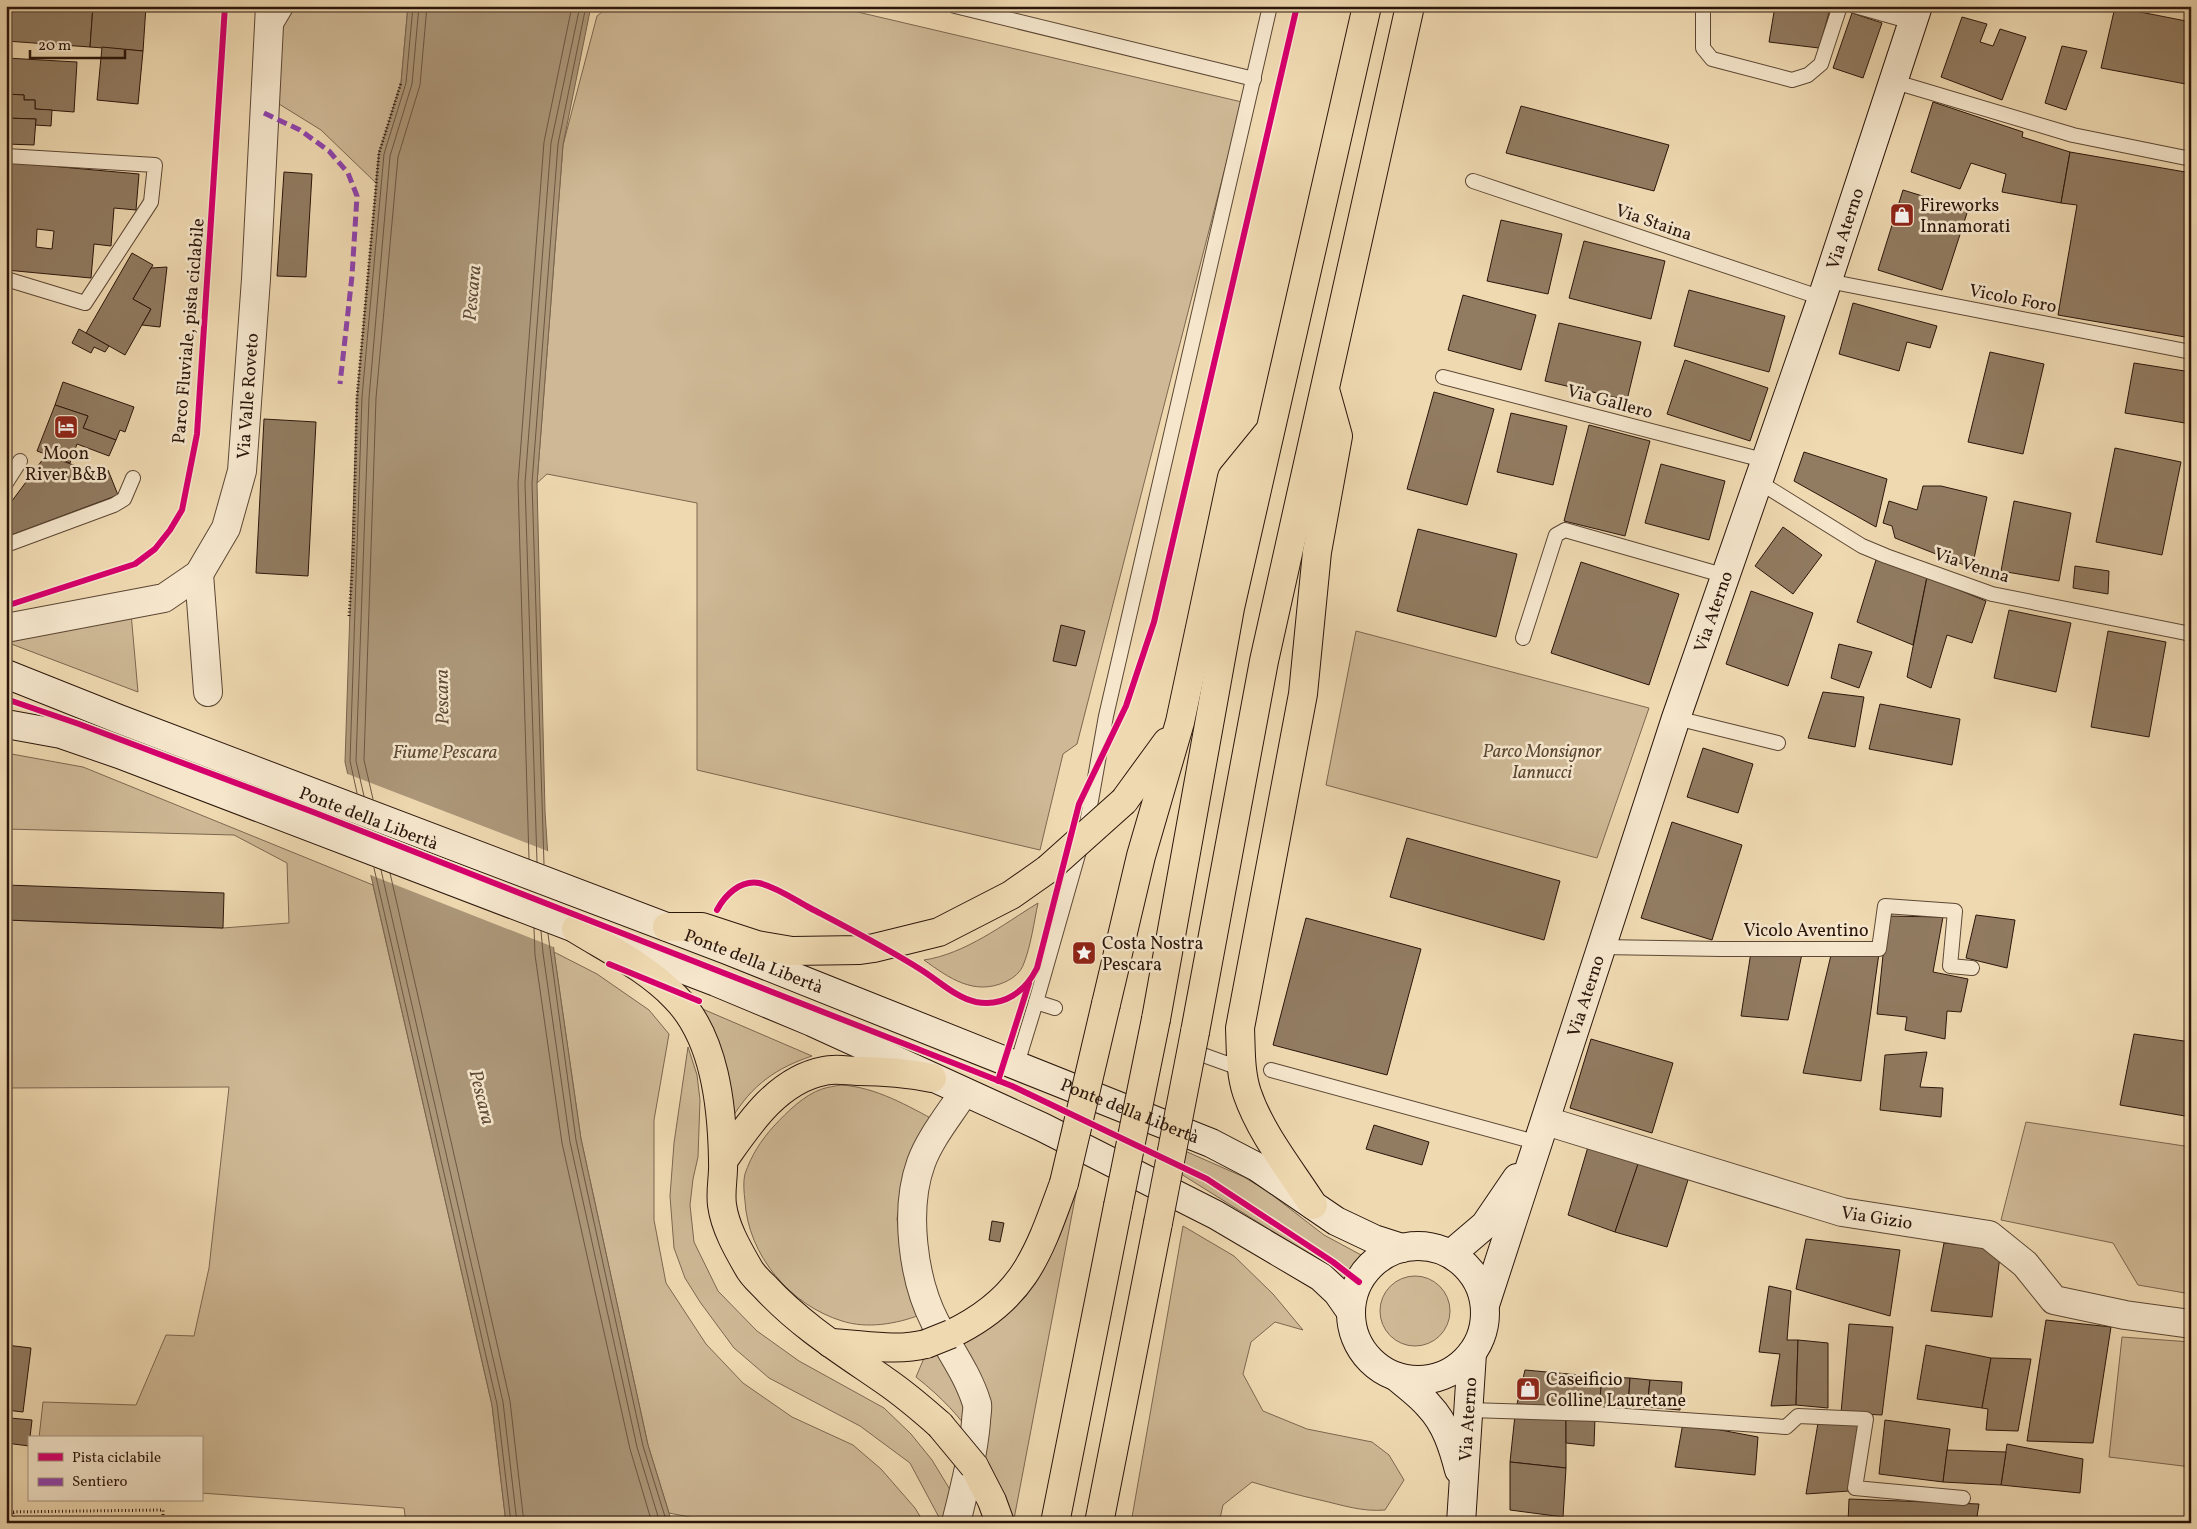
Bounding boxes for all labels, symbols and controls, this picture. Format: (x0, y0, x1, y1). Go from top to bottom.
scale bar (30, 28, 125, 60)
text: 20 m (38, 36, 71, 57)
street label: Via Aterno (1821, 185, 1871, 273)
place label: Fireworks Innamorati (1920, 194, 2010, 240)
street label: Via Staina (1612, 199, 1695, 248)
shop icon: Fireworks Innamorati (1889, 202, 1915, 228)
street label: Parco Fluviale, pista ciclabile (167, 217, 212, 445)
water label: Pescara (458, 264, 488, 322)
street label: Vicolo Foro (1967, 279, 2059, 320)
street label: Via Valle Roveto (232, 332, 266, 460)
street label: Via Gallero (1564, 379, 1655, 426)
hotel icon: Moon River B&B (53, 414, 79, 440)
place label: Moon River B&B (25, 442, 107, 488)
street label: Via Venna (1930, 542, 2013, 590)
street label: Via Aterno (1689, 568, 1740, 656)
water label: Pescara (430, 669, 456, 725)
water label: Fiume Pescara (392, 740, 498, 766)
park label: Parco Monsignor Iannucci (1483, 740, 1602, 786)
street label: Ponte della Libertà (295, 781, 442, 857)
street label: Vicolo Aventino (1743, 919, 1869, 944)
street label: Ponte della Libertà (680, 924, 827, 1001)
place label: Costa Nostra Pescara (1102, 932, 1203, 978)
place icon: Costa Nostra Pescara (1071, 940, 1097, 966)
street label: Via Aterno (1562, 952, 1612, 1040)
water label: Pescara (462, 1067, 500, 1128)
street label: Ponte della Libertà (1056, 1073, 1203, 1151)
street label: Via Gizio (1839, 1201, 1914, 1237)
place label: Caseificio Colline Lauretane (1546, 1368, 1686, 1414)
street label: Via Aterno (1454, 1376, 1484, 1462)
shop icon: Caseificio Colline Lauretane (1515, 1376, 1541, 1402)
legend (28, 1436, 202, 1502)
text: Pista ciclabile (72, 1448, 161, 1469)
text: Sentiero (72, 1472, 128, 1493)

